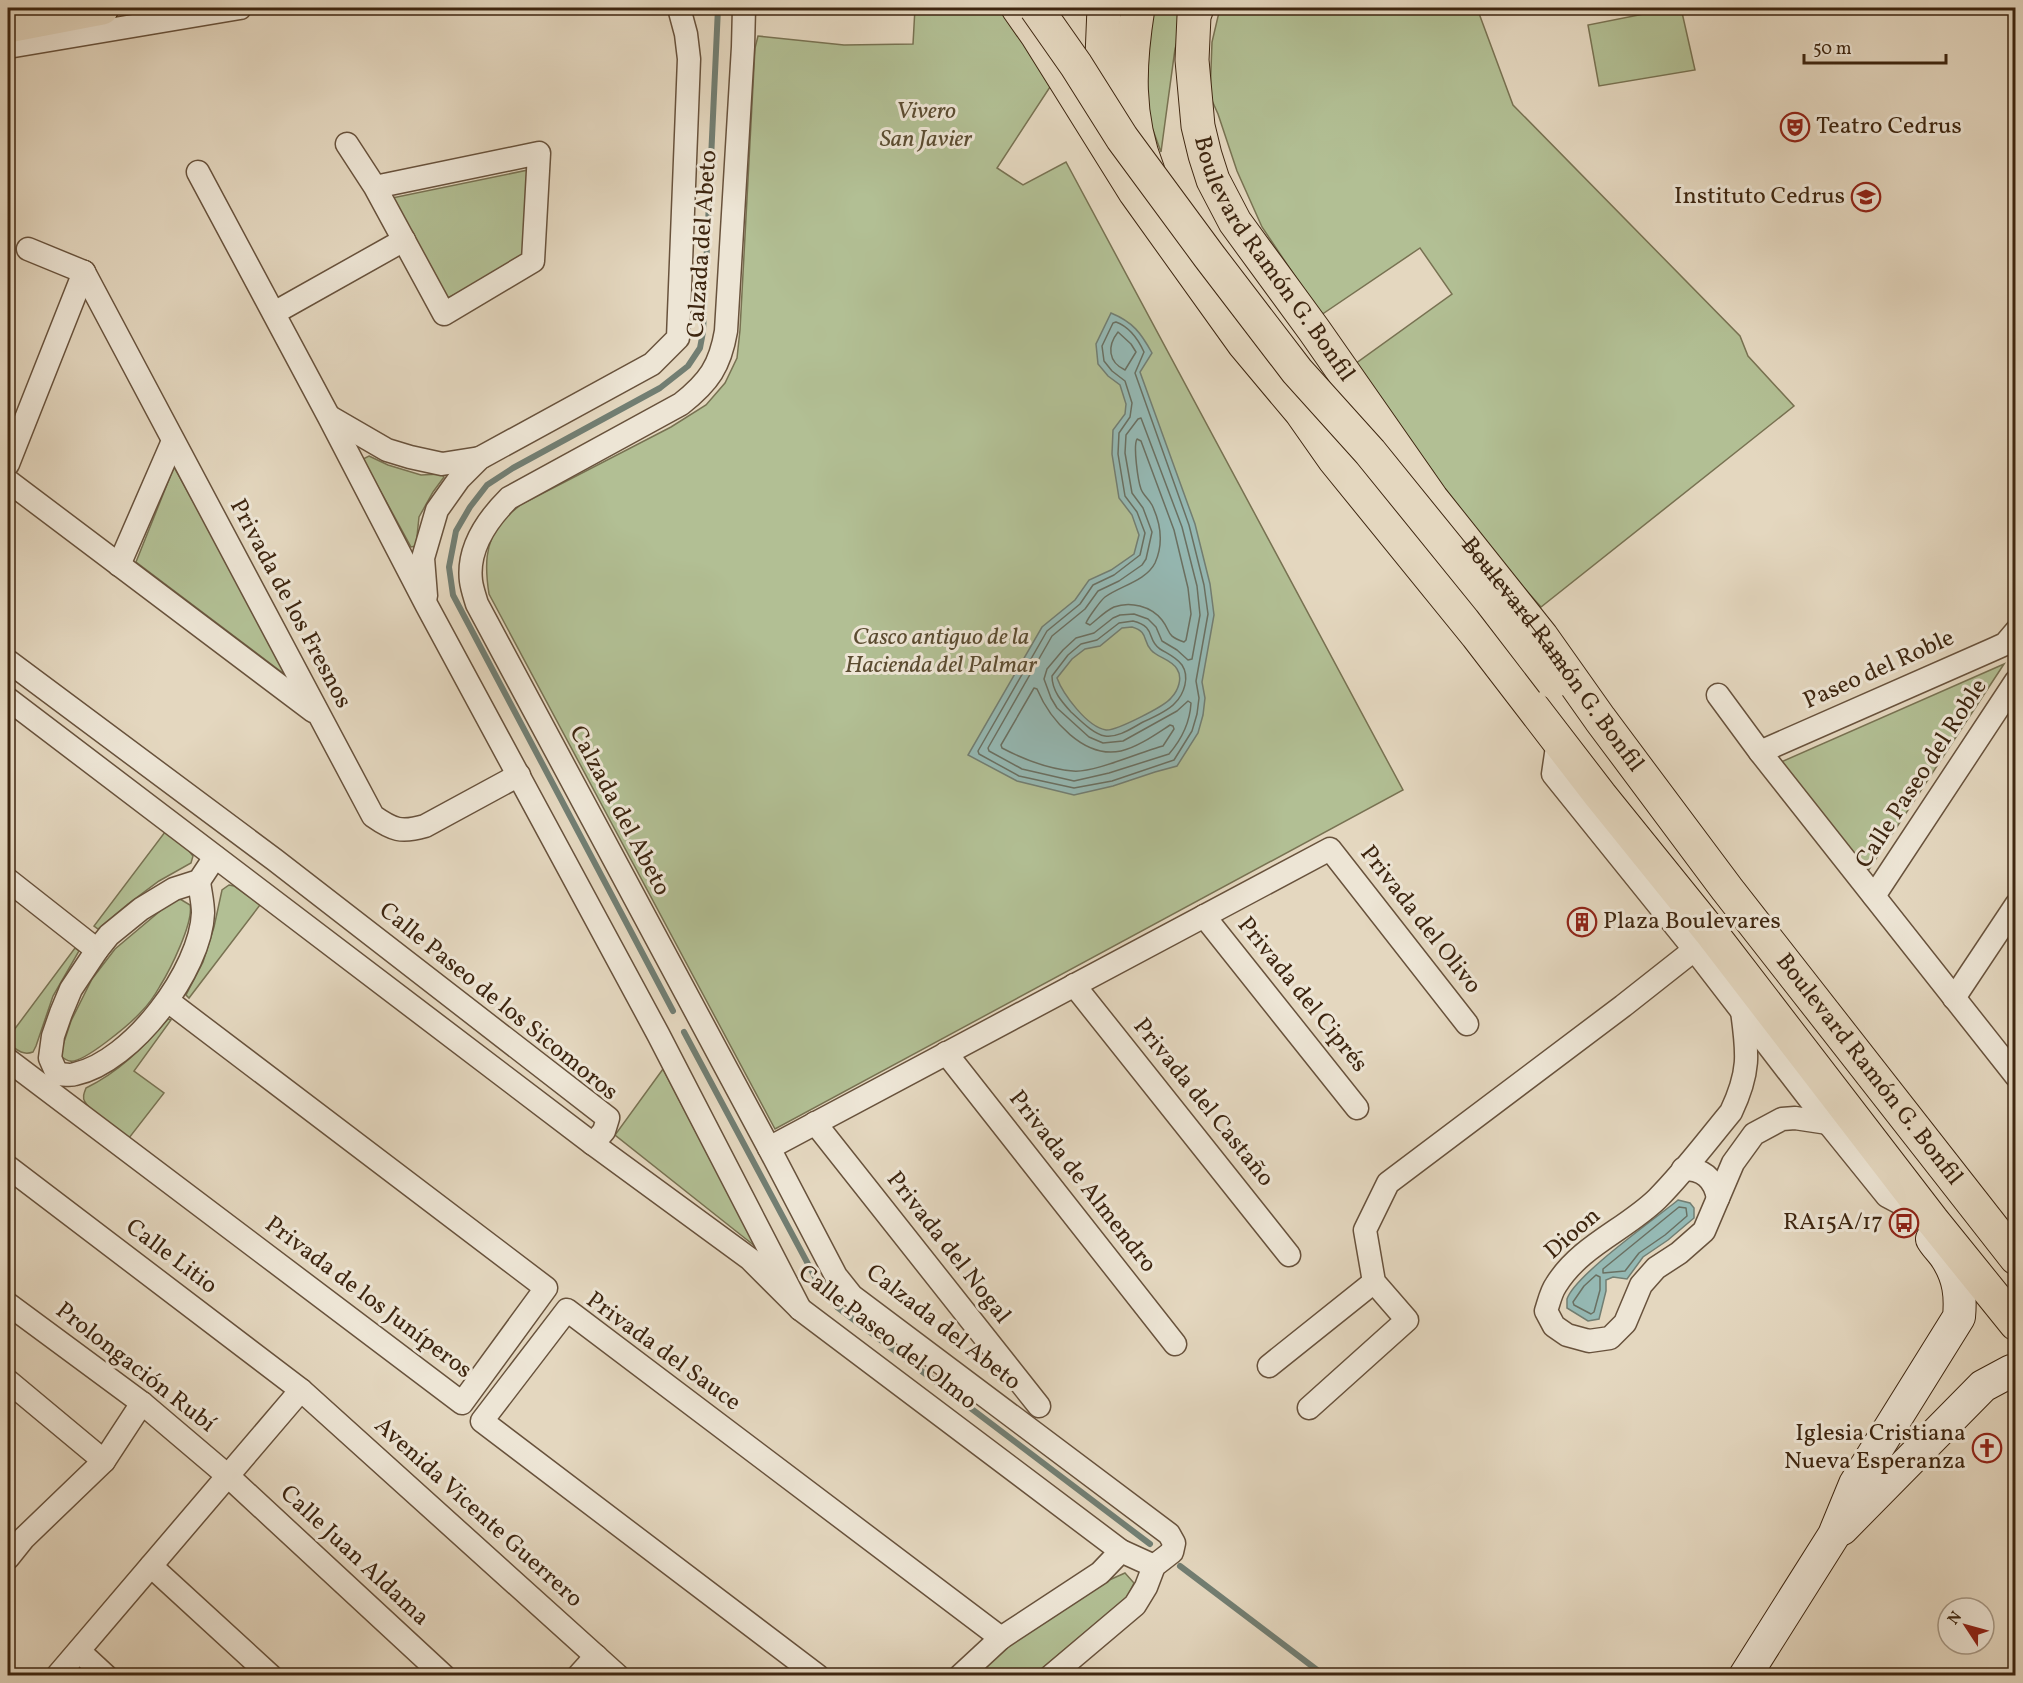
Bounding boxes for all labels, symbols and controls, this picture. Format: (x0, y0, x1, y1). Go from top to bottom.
scale bar (1804, 27, 1946, 65)
text: 50 m (1813, 37, 1852, 62)
park label: Vivero San Javier (880, 95, 973, 157)
place label: Teatro Cedrus (1816, 110, 1962, 144)
theatre icon: Teatro Cedrus (1779, 111, 1811, 143)
street label: Boulevard Ramón G. Bonfil (1184, 133, 1362, 389)
street label: Calzada del Abeto (679, 149, 727, 339)
place label: Instituto Cedrus (1674, 180, 1845, 214)
school or university icon: Instituto Cedrus (1850, 181, 1882, 213)
street label: Privada de los Fresnos (220, 493, 360, 715)
street label: Boulevard Ramón G. Bonfil (1452, 530, 1651, 780)
park label: Casco antiguo de la Hacienda del Palmar (845, 621, 1038, 683)
street label: Paseo del Roble (1798, 622, 1960, 718)
street label: Calle Paseo del Roble (1848, 672, 1996, 876)
street label: Calzada del Abeto (560, 720, 678, 902)
street label: Privada del Olivo (1351, 839, 1489, 1001)
street label: Calle Paseo de los Sicomoros (371, 895, 625, 1109)
place label: Plaza Boulevares (1603, 905, 1781, 939)
building icon: Plaza Boulevares (1566, 906, 1598, 938)
street label: Privada del Ciprés (1229, 910, 1375, 1080)
street label: Boulevard Ramón G. Bonfil (1767, 946, 1970, 1193)
street label: Privada del Castaño (1124, 1011, 1282, 1195)
street label: Privada de Almendro (1000, 1084, 1164, 1280)
street label: Privada del Nogal (878, 1165, 1018, 1331)
street label: Dioon (1537, 1200, 1609, 1268)
place label: RA15A/17 (1783, 1206, 1883, 1240)
bus stop icon: RA15A/17 (1888, 1207, 1920, 1239)
street label: Privada de los Juníperos (257, 1209, 479, 1387)
street label: Calle Litio (118, 1211, 224, 1303)
street label: Calle Paseo del Olmo (790, 1257, 984, 1419)
street label: Calzada del Abeto (858, 1257, 1028, 1399)
street label: Privada del Sauce (579, 1284, 747, 1420)
street label: Prolongación Rubí (48, 1295, 222, 1441)
street label: Avenida Vicente Guerrero (366, 1410, 590, 1616)
place label: Iglesia Cristiana Nueva Esperanza (1784, 1417, 1966, 1479)
church icon: Iglesia Cristiana Nueva Esperanza (1971, 1432, 2003, 1464)
street label: Calle Juan Aldama (272, 1478, 436, 1634)
north arrow (1936, 1596, 1996, 1656)
text: N (1943, 1607, 1968, 1630)

